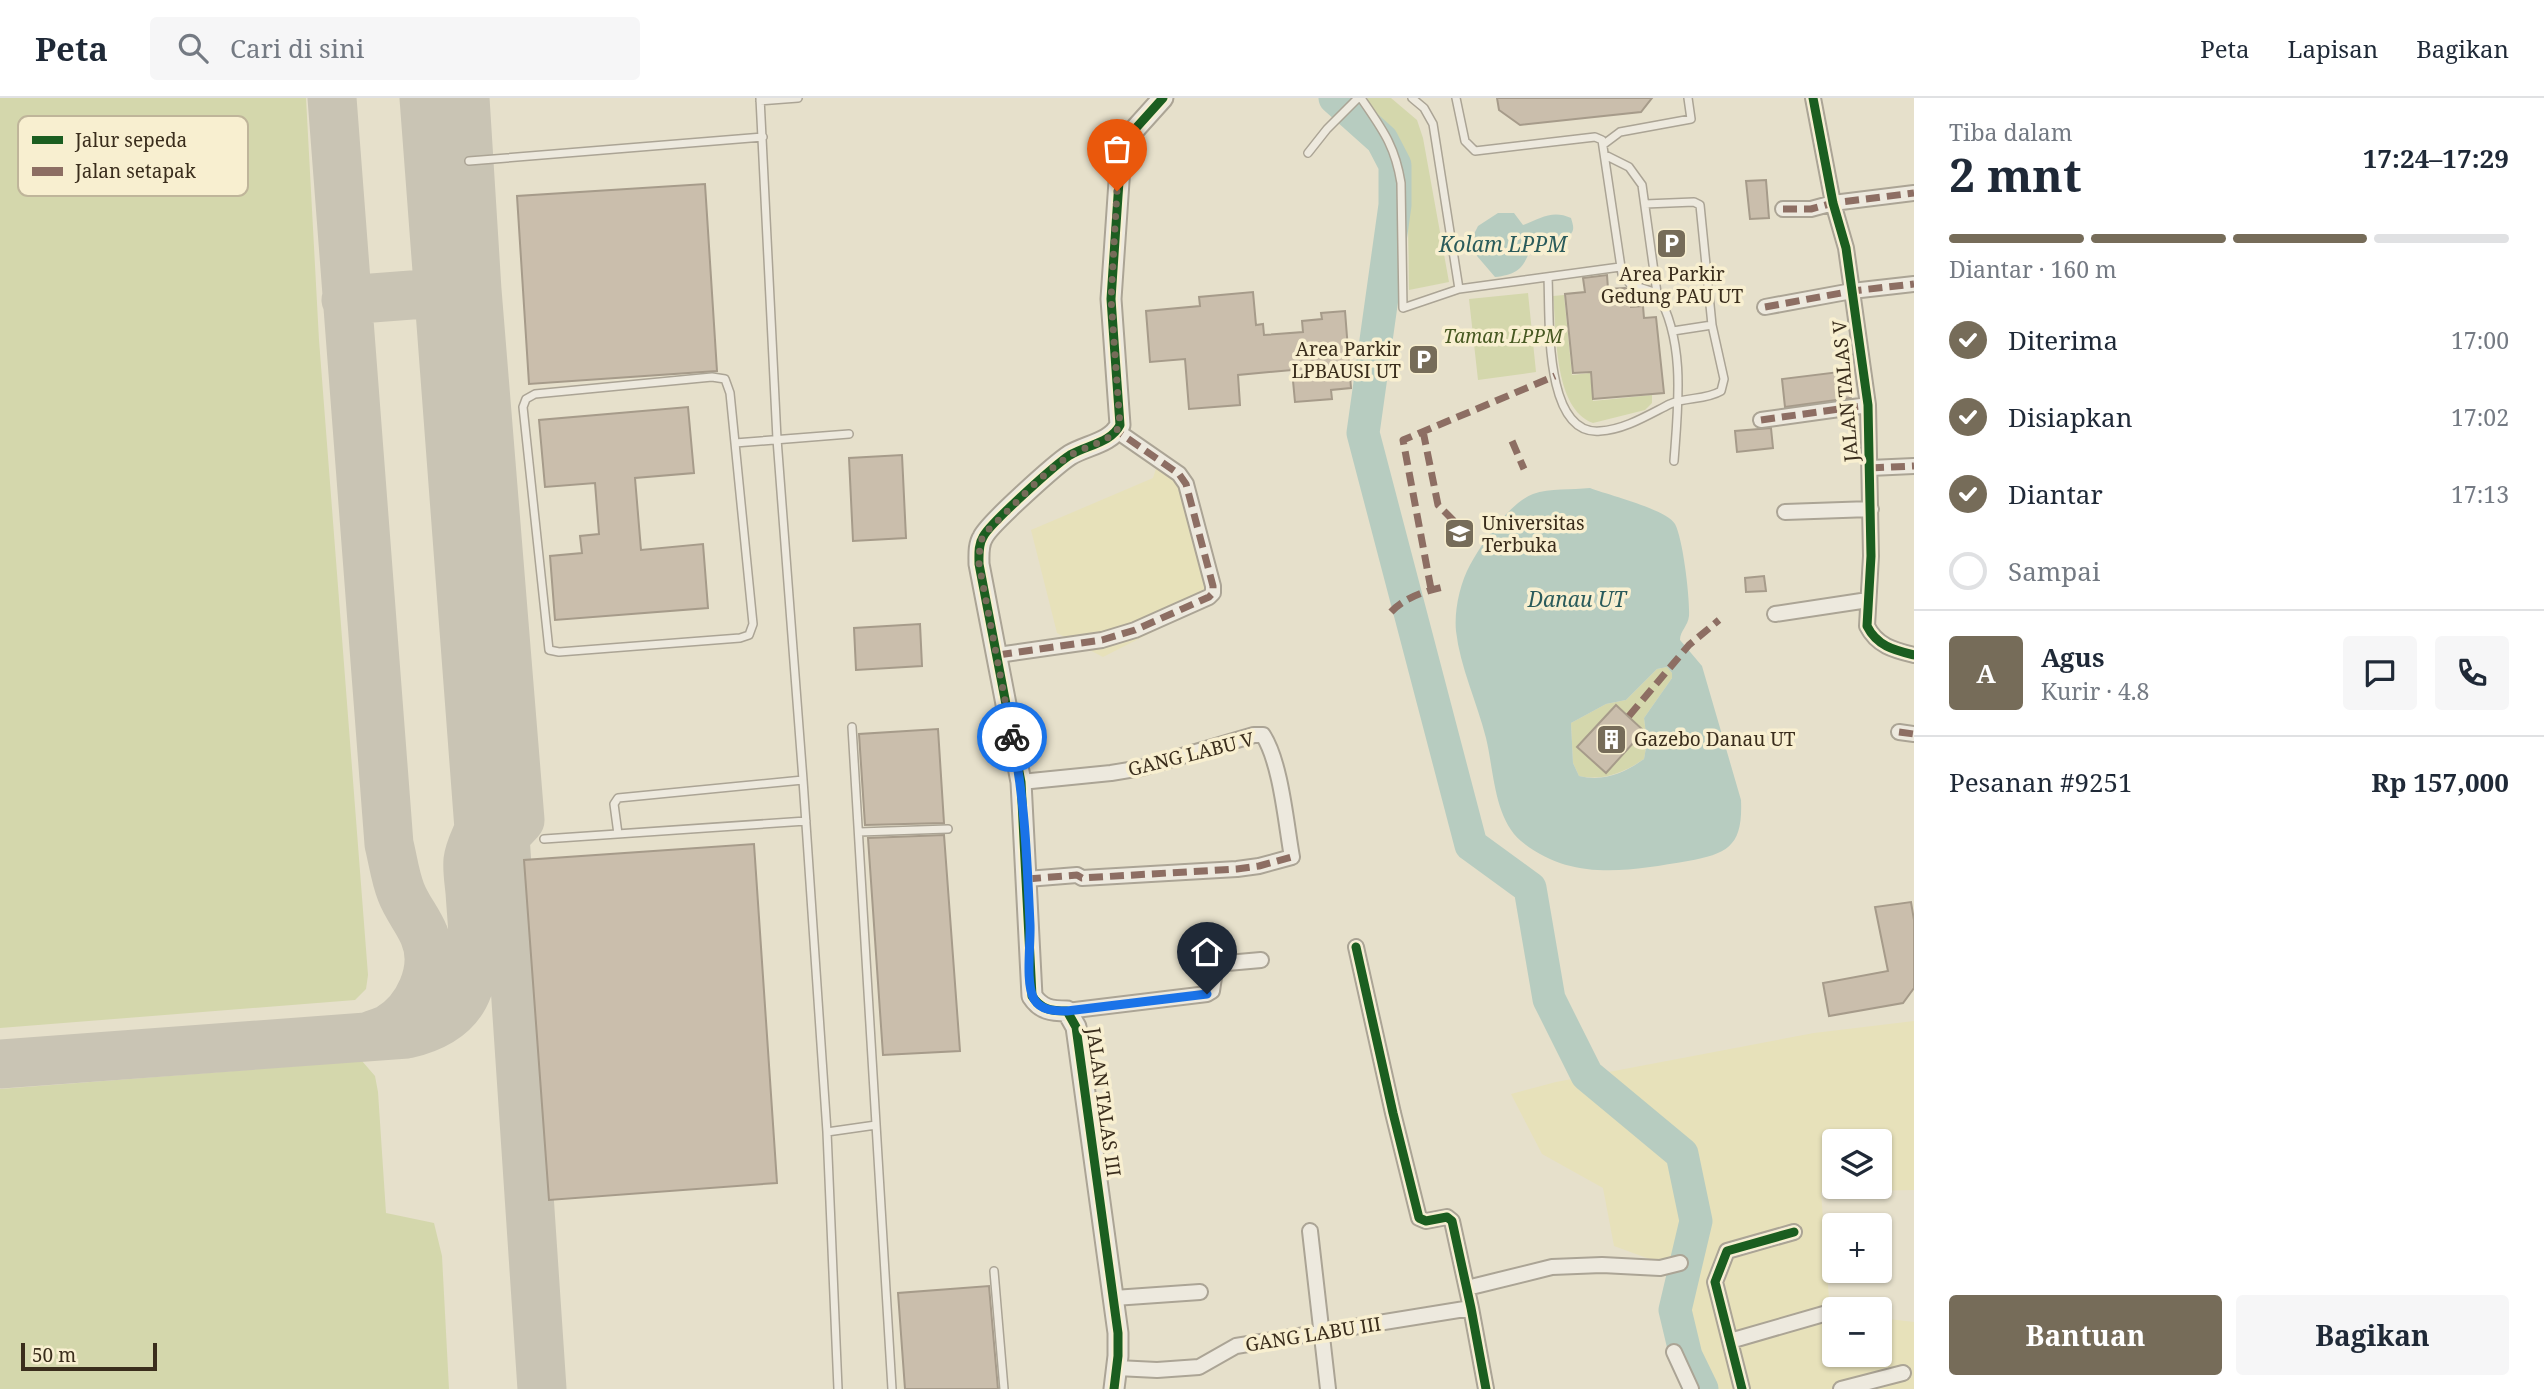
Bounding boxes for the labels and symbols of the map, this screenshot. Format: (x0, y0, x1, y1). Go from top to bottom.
legend (18, 116, 248, 196)
pin (1087, 119, 1147, 191)
text: Jalur sepeda (74, 127, 187, 153)
text: Jalan setapak (74, 158, 197, 184)
parking icon: Area Parkir Gedung PAU UT (1655, 226, 1689, 260)
water label: Kolam LPPM (1438, 230, 1568, 258)
place label: Area Parkir Gedung PAU UT (1601, 261, 1743, 309)
street label: JALAN TALAS V (1826, 319, 1864, 464)
park label: Taman LPPM (1443, 323, 1564, 349)
place label: Area Parkir LPBAUSI UT (1291, 336, 1401, 384)
parking icon: Area Parkir LPBAUSI UT (1407, 343, 1441, 377)
place label: Universitas Terbuka (1482, 510, 1585, 558)
school or university icon: Universitas Terbuka (1442, 517, 1476, 551)
water label: Danau UT (1527, 585, 1628, 613)
courier (977, 702, 1047, 772)
building icon: Gazebo Danau UT (1594, 722, 1628, 756)
street label: GANG LABU V (1125, 726, 1257, 782)
place label: Gazebo Danau UT (1634, 726, 1796, 752)
pin (1177, 922, 1237, 994)
street label: JALAN TALAS III (1081, 1025, 1127, 1178)
street label: GANG LABU III (1243, 1310, 1383, 1358)
scale bar (21, 1340, 158, 1372)

